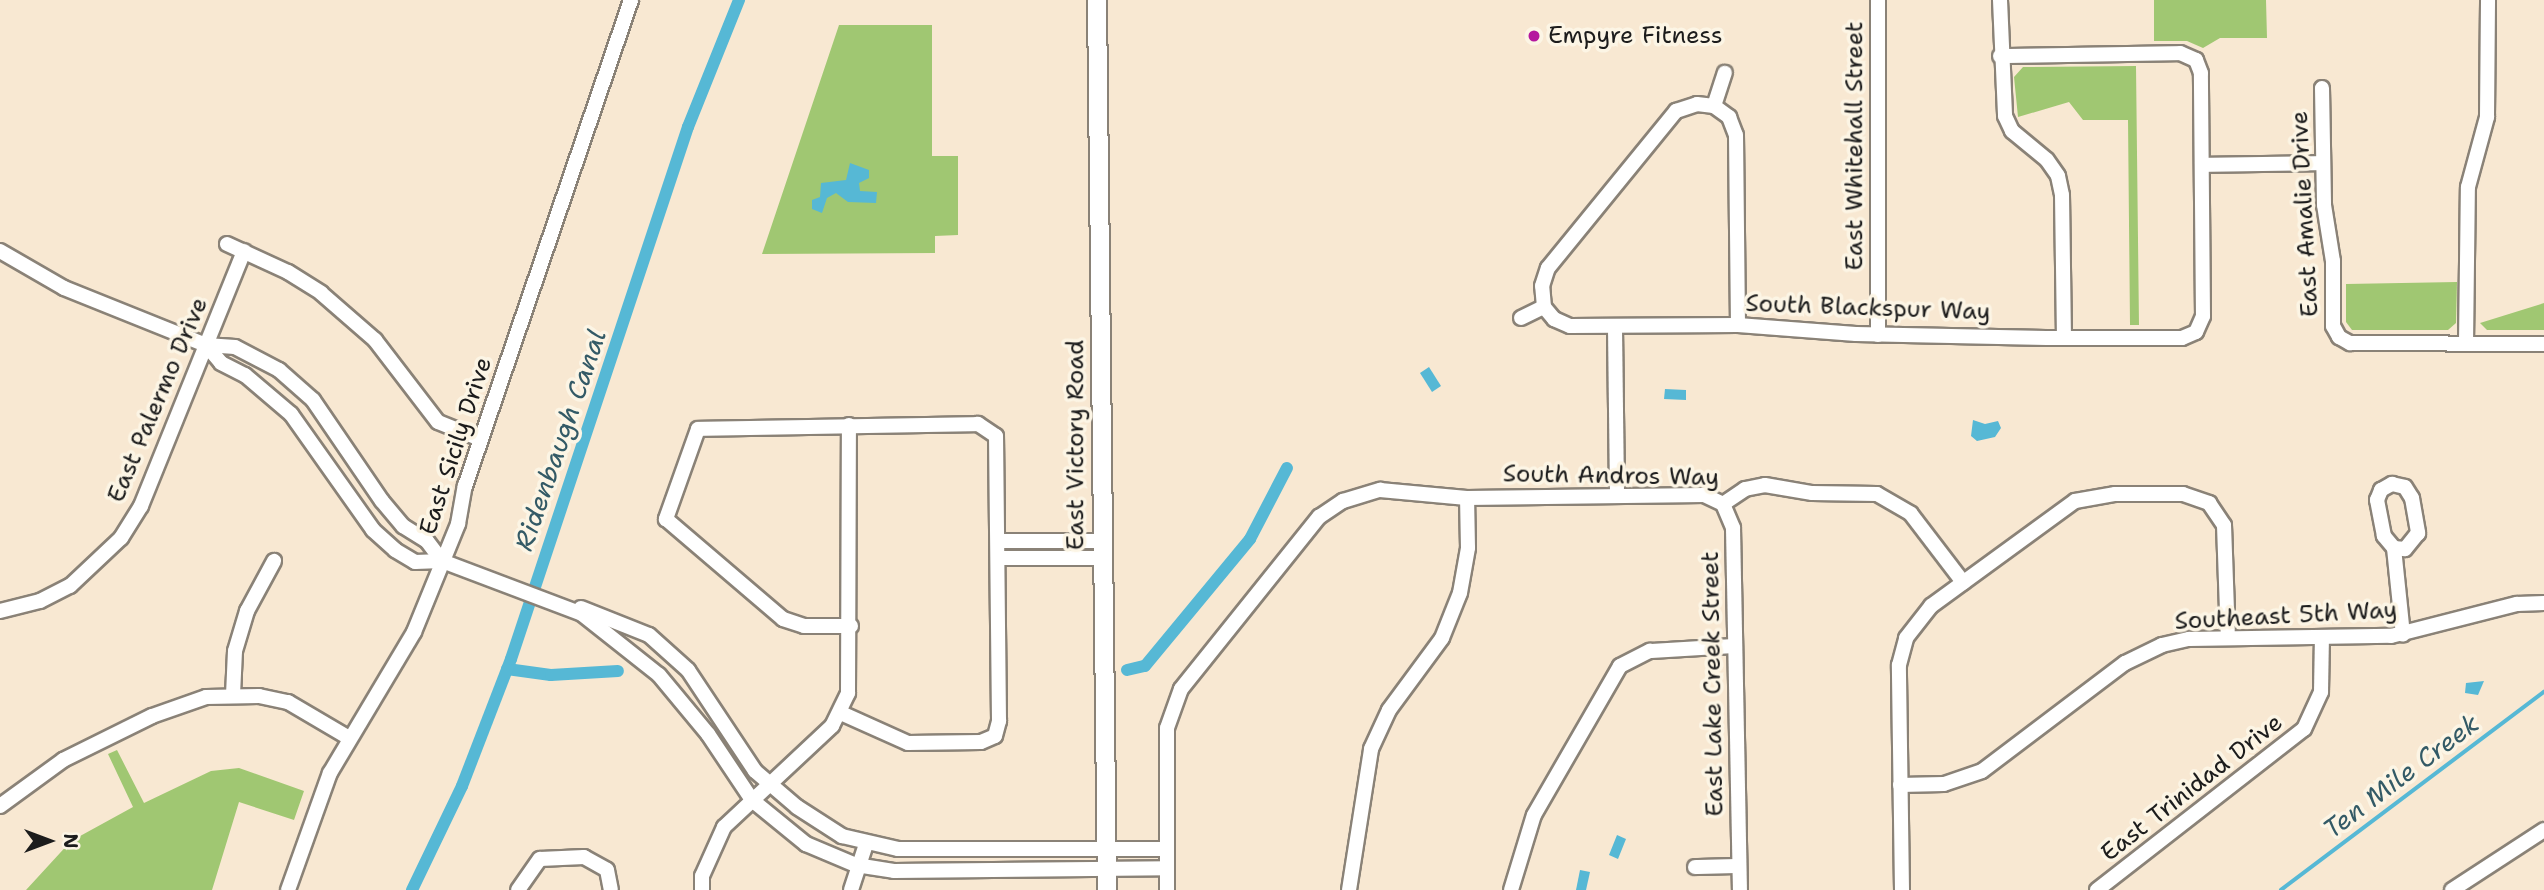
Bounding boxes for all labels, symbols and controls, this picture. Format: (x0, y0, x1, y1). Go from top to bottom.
street label: East Whitehall Street (1841, 21, 1869, 271)
place label: Empyre Fitness (1548, 22, 1723, 50)
marker: Empyre Fitness (1526, 28, 1542, 44)
street label: East Amalie Drive (2285, 110, 2325, 318)
street label: South Blackspur Way (1745, 289, 1991, 327)
street label: East Palermo Drive (102, 293, 214, 507)
water label: Ridenbaugh Canal (508, 325, 612, 555)
street label: East Victory Road (1062, 340, 1090, 550)
street label: East Sicily Drive (414, 354, 498, 538)
street label: South Andros Way (1503, 460, 1719, 492)
street label: East Lake Creek Street (1696, 551, 1730, 817)
street label: Southeast 5th Way (2174, 596, 2398, 636)
water label: Ten Mile Creek (2317, 707, 2485, 845)
street label: East Trinidad Drive (2096, 708, 2288, 868)
north arrow (14, 806, 84, 876)
text: N (58, 833, 83, 849)

